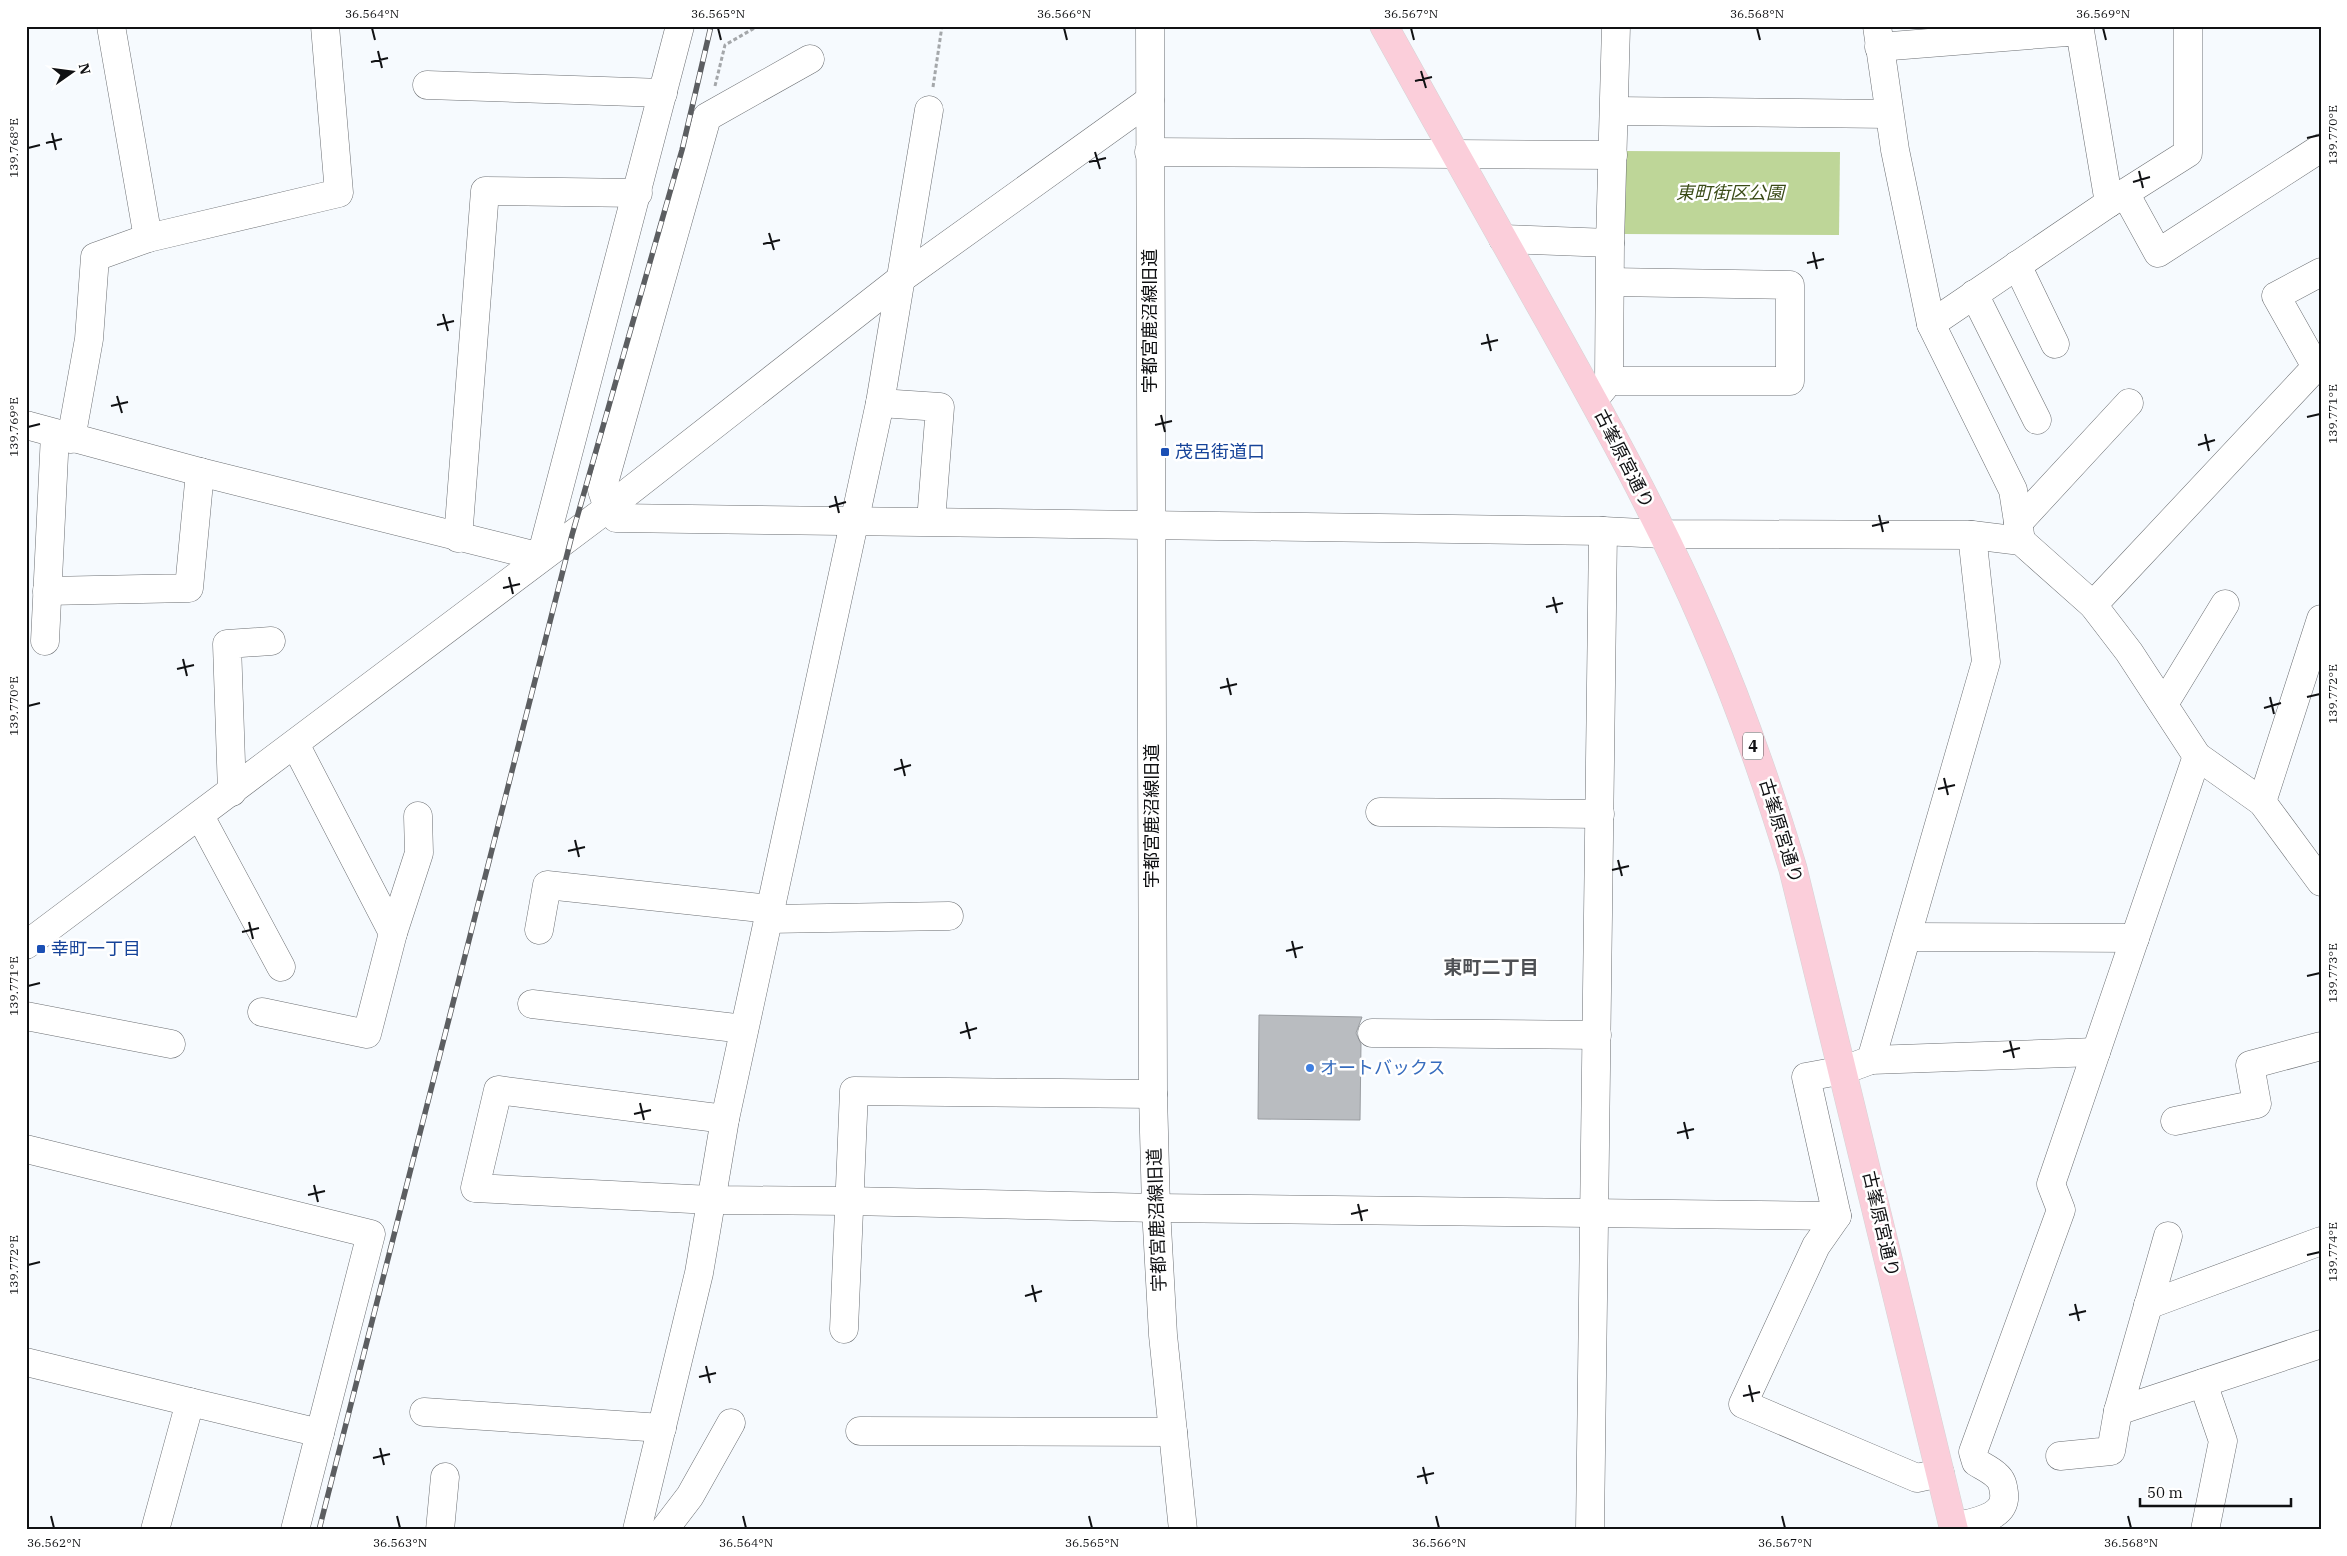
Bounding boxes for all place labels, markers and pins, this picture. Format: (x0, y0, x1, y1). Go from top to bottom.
place label: 茂呂街道口 (1175, 440, 1265, 463)
marker: 茂呂街道口 (1159, 446, 1171, 458)
place label: 幸町一丁目 (51, 937, 141, 960)
marker: 幸町一丁目 (35, 943, 47, 955)
place label: オートバックス (1320, 1056, 1445, 1079)
marker: オートバックス (1304, 1062, 1316, 1074)

